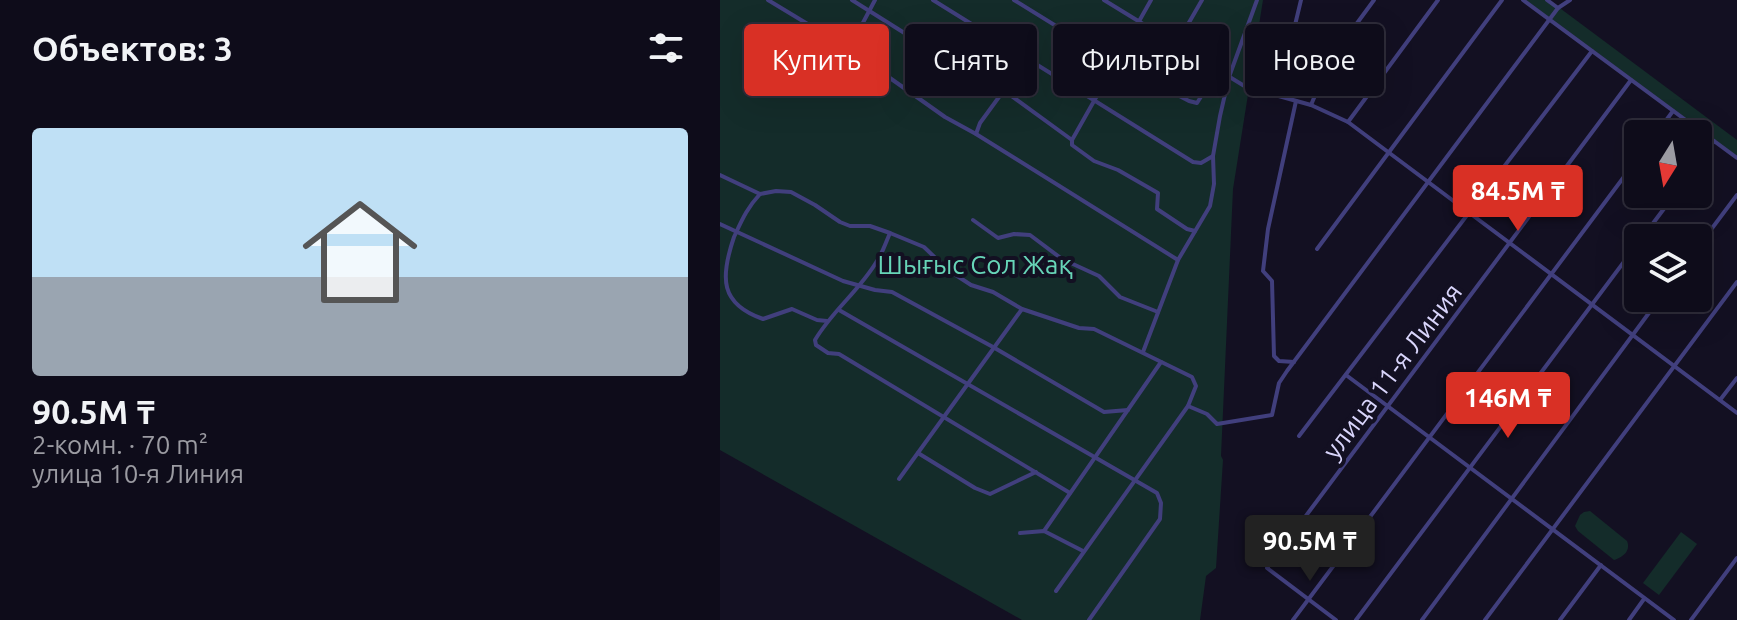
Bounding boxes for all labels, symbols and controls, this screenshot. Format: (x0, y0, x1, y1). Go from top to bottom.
chip: Купить (744, 24, 889, 96)
chip: Снять (905, 24, 1037, 96)
chip: Фильтры (1053, 24, 1229, 96)
chip: Новое (1245, 24, 1384, 96)
icon: filters (644, 26, 688, 70)
text: Объектов: 3 (32, 29, 233, 67)
north arrow (1624, 120, 1712, 208)
map controls (1624, 120, 1712, 312)
pin: 84.5M ₸ (1444, 165, 1592, 233)
text: 84.5M ₸ (1471, 176, 1565, 205)
icon: home (288, 180, 432, 324)
button: layers (1624, 224, 1712, 312)
park label: Шығыс Сол Жақ (878, 250, 1072, 279)
street label: улица 11-я Линия (1317, 278, 1467, 464)
pin: 146M ₸ (1443, 372, 1573, 440)
text: 146M ₸ (1464, 383, 1552, 412)
text: 90.5M ₸ (32, 392, 155, 430)
text: 2-комн. · 70 m² (32, 430, 208, 459)
text: улица 10-я Линия (32, 459, 244, 488)
pin: 90.5M ₸ (1236, 515, 1384, 583)
text: 90.5M ₸ (1263, 526, 1357, 555)

